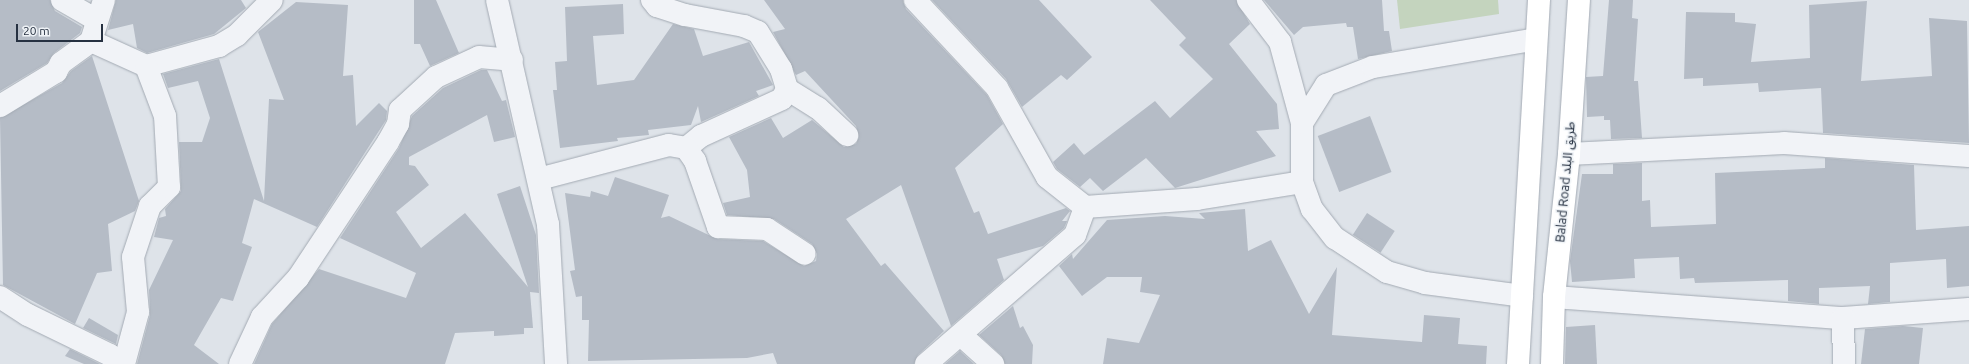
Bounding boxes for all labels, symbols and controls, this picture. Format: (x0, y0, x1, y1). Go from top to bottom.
scale bar (18, 16, 105, 42)
text: 20 m (23, 24, 50, 37)
street label: Balad Road طريق البلد (1552, 121, 1578, 243)

